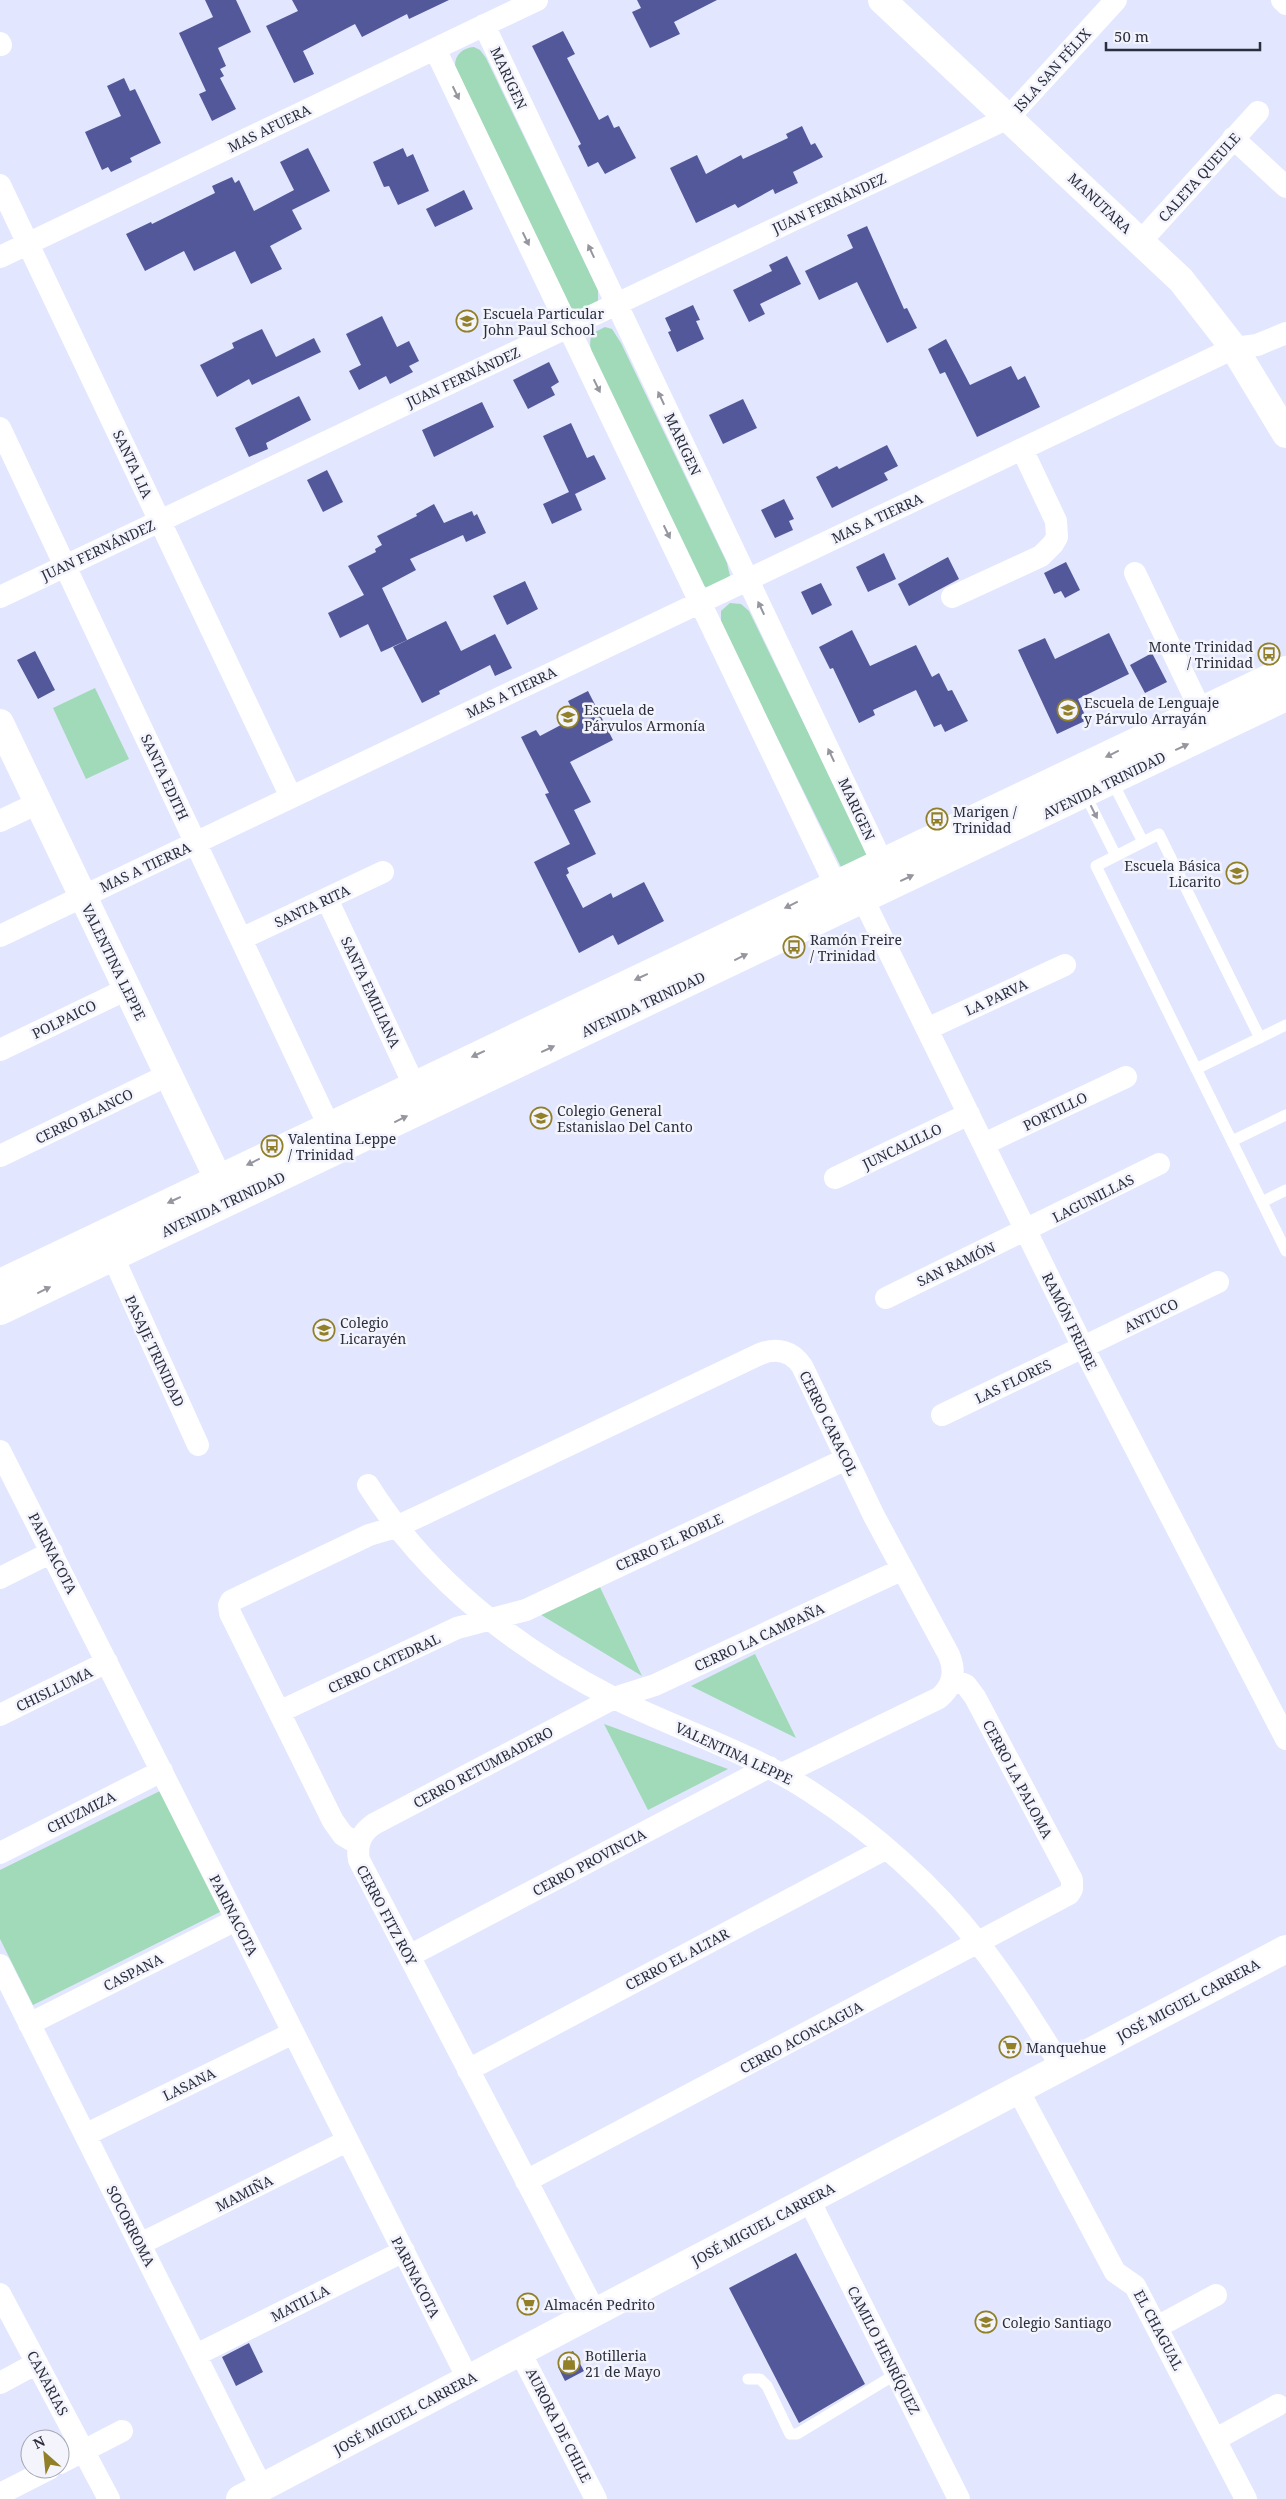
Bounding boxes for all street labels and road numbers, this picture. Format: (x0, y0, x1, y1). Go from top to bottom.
street label: ISLA SAN FÉLIX (1009, 23, 1095, 116)
street label: MARIGEN (486, 44, 532, 113)
street label: MAS AFUERA (224, 100, 314, 156)
street label: CALETA QUEULE (1154, 128, 1244, 226)
street label: JUAN FERNÁNDEZ (768, 168, 889, 238)
street label: MANUTARA (1064, 169, 1136, 237)
street label: JUAN FERNÁNDEZ (402, 342, 523, 412)
street label: MARIGEN (660, 410, 706, 479)
street label: SANTA LIA (109, 427, 157, 501)
street label: MAS A TIERRA (828, 489, 926, 547)
street label: JUAN FERNÁNDEZ (37, 515, 158, 585)
street label: MAS A TIERRA (463, 662, 560, 722)
street label: SANTA EDITH (137, 731, 193, 823)
street label: AVENIDA TRINIDAD (1039, 747, 1169, 823)
street label: MARIGEN (834, 775, 880, 844)
street label: MAS A TIERRA (96, 838, 194, 896)
street label: SANTA RITA (271, 880, 353, 932)
street label: VALENTINA LEPPE (78, 901, 151, 1024)
street label: SANTA EMILIANA (337, 933, 405, 1051)
street label: AVENIDA TRINIDAD (578, 967, 708, 1041)
street label: LA PARVA (962, 974, 1030, 1020)
street label: POLPAICO (29, 995, 99, 1043)
street label: CERRO BLANCO (32, 1084, 136, 1148)
street label: PORTILLO (1020, 1087, 1090, 1135)
street label: JUNCALILLO (858, 1119, 945, 1174)
street label: AVENIDA TRINIDAD (158, 1167, 288, 1241)
street label: LAGUNILLAS (1049, 1169, 1137, 1227)
street label: SAN RAMÓN (914, 1237, 999, 1291)
street label: RAMÓN FREIRE (1038, 1269, 1102, 1373)
street label: PASAJE TRINIDAD (121, 1292, 189, 1410)
street label: ANTUCO (1121, 1294, 1181, 1336)
street label: LAS FLORES (972, 1354, 1054, 1408)
street label: CERRO CARACOL (795, 1367, 863, 1479)
street label: PARINACOTA (24, 1509, 82, 1597)
street label: CERRO EL ROBLE (612, 1509, 726, 1575)
street label: CERRO LA CAMPAÑA (691, 1598, 827, 1676)
street label: CERRO CATEDRAL (325, 1628, 444, 1697)
street label: CHISLLUMA (13, 1662, 96, 1716)
street label: VALENTINA LEPPE (672, 1717, 796, 1789)
street label: CERRO LA PALOMA (979, 1717, 1057, 1842)
street label: CERRO RETUMBADERO (410, 1722, 556, 1812)
street label: CHUZMIZA (44, 1787, 119, 1837)
street label: CERRO PROVINCIA (529, 1824, 649, 1900)
street label: CERRO FITZ ROY (353, 1862, 422, 1969)
street label: PARINACOTA (205, 1871, 263, 1959)
street label: CERRO EL ALTAR (622, 1923, 733, 1994)
street label: CASPANA (100, 1949, 166, 1995)
street label: JOSÉ MIGUEL CARRERA (1112, 1954, 1263, 2046)
street label: CERRO ACONCAGUA (736, 1997, 866, 2077)
street label: LASANA (160, 2063, 219, 2105)
street label: MAMIÑA (212, 2170, 276, 2215)
street label: JOSÉ MIGUEL CARRERA (687, 2178, 838, 2270)
street label: SOCORROMA (102, 2182, 160, 2270)
street label: PARINACOTA (387, 2233, 445, 2321)
street label: MATILLA (268, 2280, 333, 2326)
street label: CAMILO HENRÍQUEZ (843, 2283, 925, 2417)
street label: EL CHAGUAL (1130, 2286, 1188, 2374)
street label: CANARIAS (23, 2347, 73, 2419)
street label: AURORA DE CHILE (522, 2364, 596, 2486)
street label: JOSÉ MIGUEL CARRERA (329, 2367, 480, 2459)

